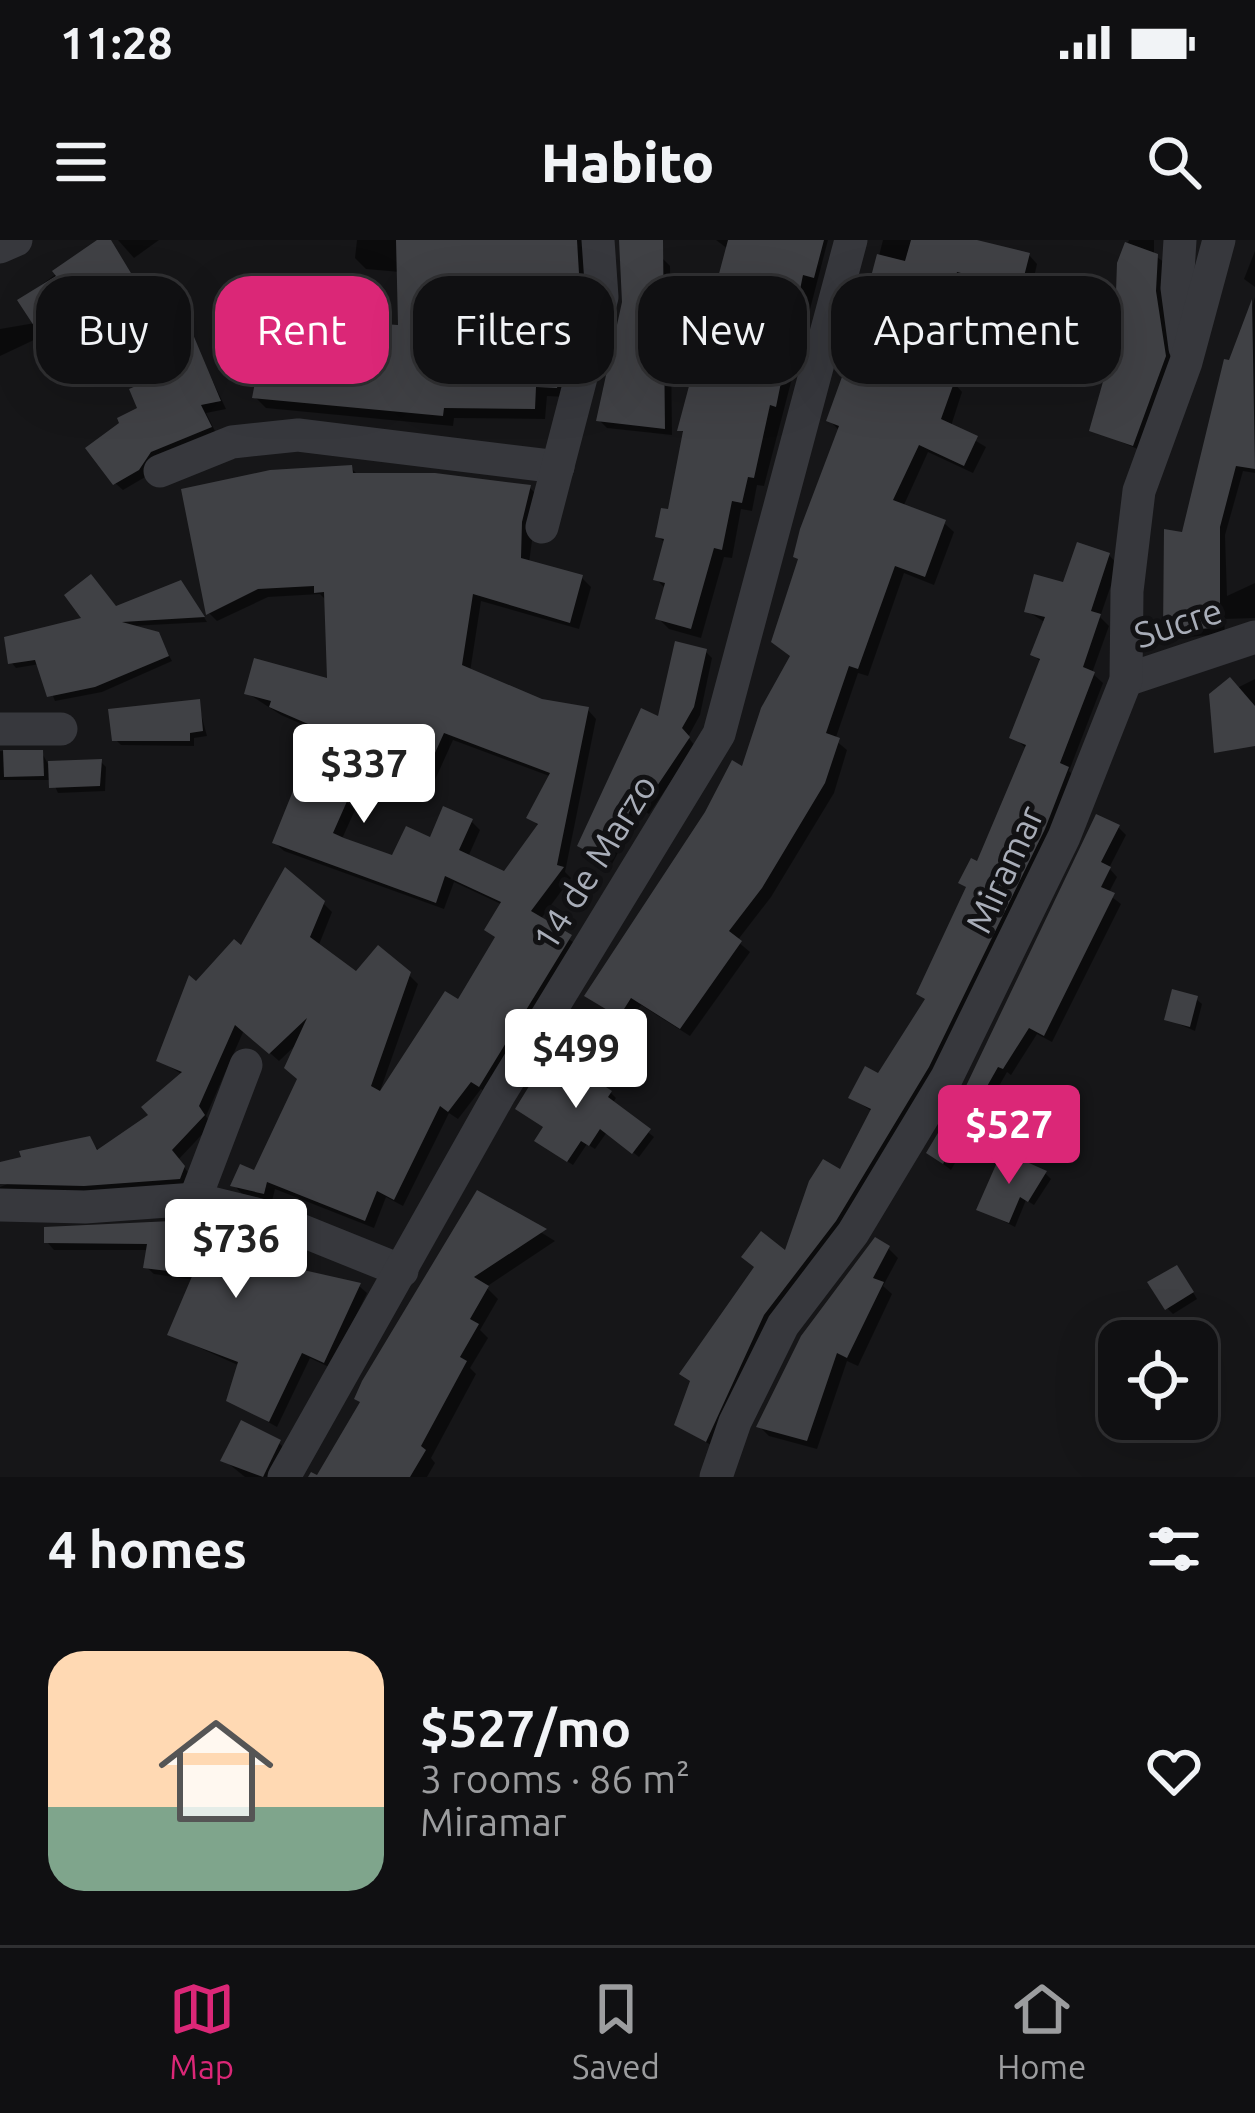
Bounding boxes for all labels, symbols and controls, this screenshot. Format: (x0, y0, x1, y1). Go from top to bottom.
text: 11:28 (60, 17, 173, 68)
icon: menu (48, 129, 114, 195)
icon: search (1141, 129, 1207, 195)
text: Habito (541, 132, 714, 192)
chip: Buy (36, 276, 191, 384)
chip: Rent (215, 276, 389, 384)
chip: Filters (413, 276, 614, 384)
chip: New (638, 276, 807, 384)
chip: Apartment (831, 276, 1121, 384)
street label: Sucre (1129, 589, 1227, 655)
pin: $337 (293, 724, 435, 826)
text: $337 (320, 741, 408, 784)
street label: 14 de Marzo (524, 767, 664, 957)
street label: Miramar (957, 799, 1051, 939)
pin: $499 (505, 1009, 647, 1111)
text: $499 (532, 1026, 620, 1069)
pin: $527 (938, 1085, 1080, 1187)
text: $527 (965, 1102, 1053, 1145)
pin: $736 (165, 1199, 307, 1301)
text: $736 (192, 1216, 280, 1259)
map controls (1098, 1320, 1218, 1440)
button: locate (1098, 1320, 1218, 1440)
icon: filters (1141, 1516, 1207, 1582)
text: 4 homes (48, 1520, 247, 1578)
icon: home (144, 1699, 288, 1843)
text: $527/mo (420, 1699, 631, 1757)
icon: heart (1141, 1738, 1207, 1804)
text: 3 rooms · 86 m² (420, 1757, 690, 1800)
text: Miramar (420, 1800, 567, 1843)
tab: Map (169, 1976, 235, 2085)
tab: Saved (572, 1976, 660, 2085)
tab: Home (997, 1976, 1086, 2085)

